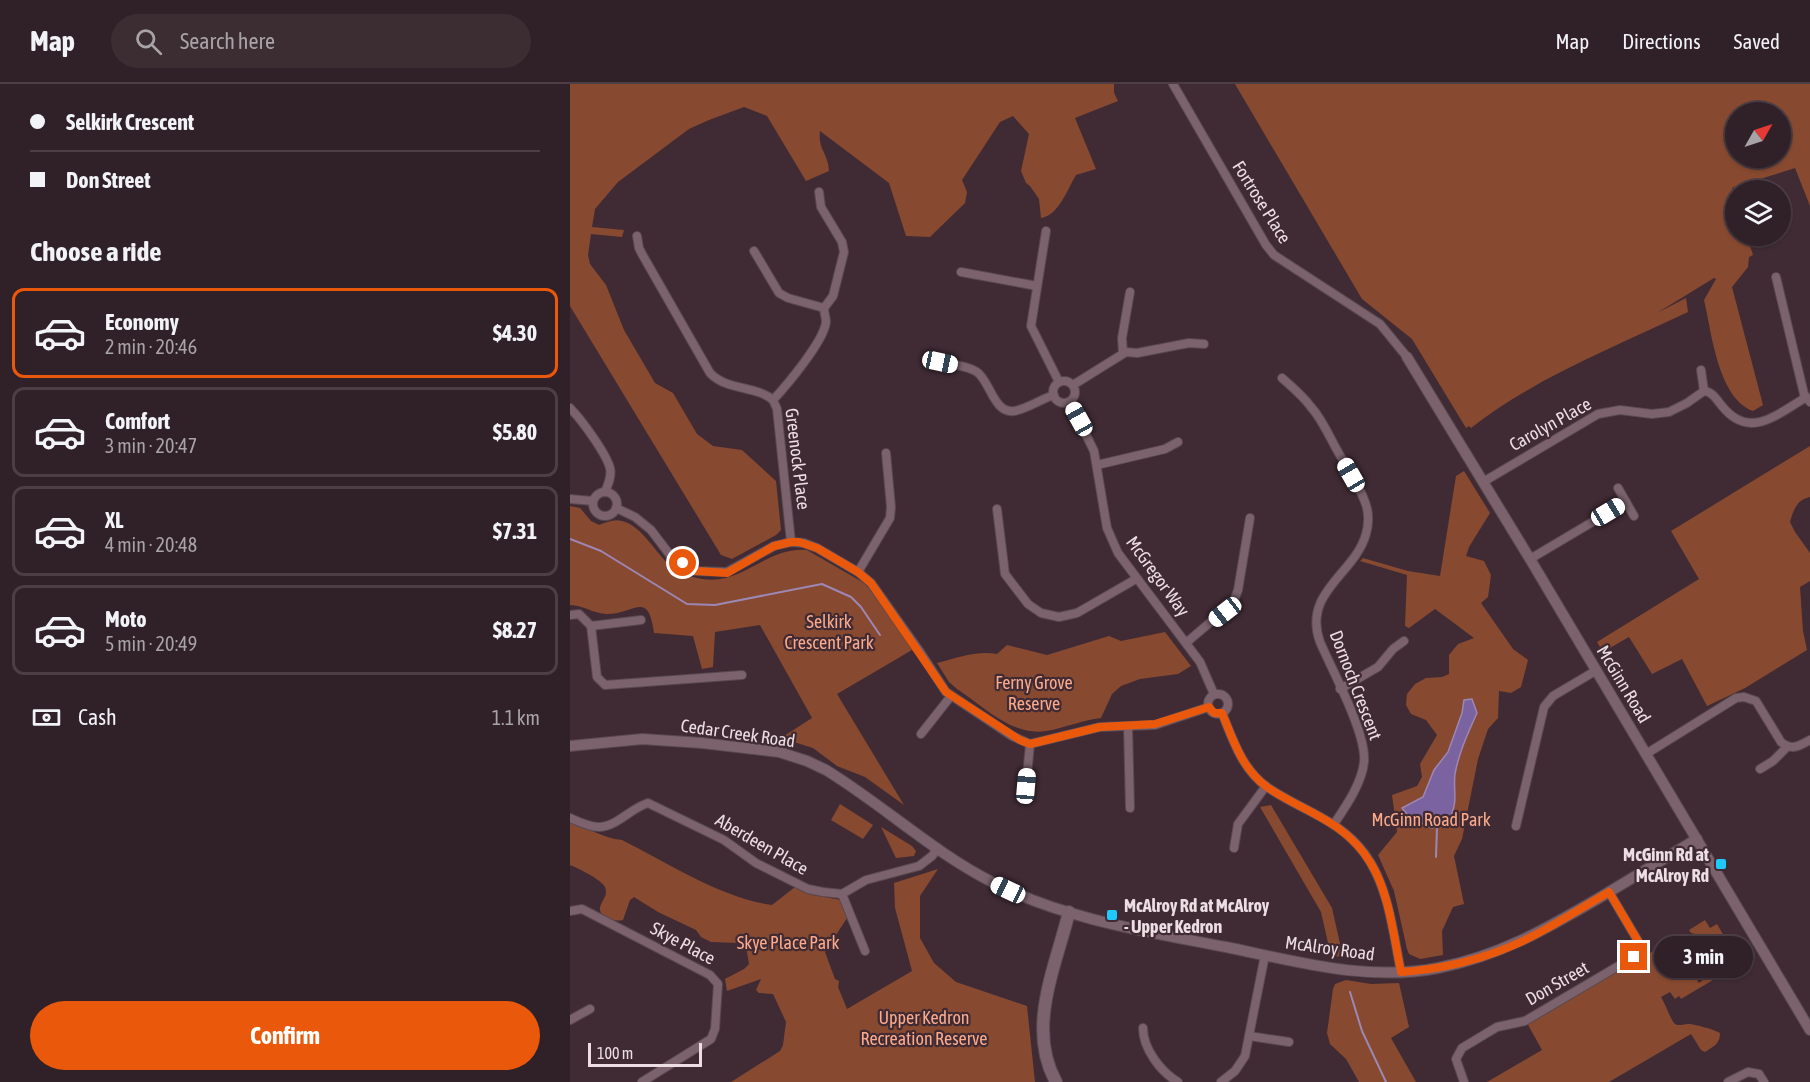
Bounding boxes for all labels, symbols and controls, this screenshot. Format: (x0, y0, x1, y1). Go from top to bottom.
search box (111, 14, 531, 68)
text: Map (30, 25, 75, 57)
icon: search (132, 25, 165, 58)
text: Search here (180, 28, 275, 54)
text: Map (1555, 29, 1589, 53)
text: Directions (1622, 29, 1701, 53)
text: Saved (1734, 29, 1780, 53)
north arrow (1725, 102, 1791, 168)
map controls (1725, 102, 1791, 246)
text: Selkirk Crescent (66, 109, 194, 135)
street label: Fortrose Place (1228, 157, 1296, 247)
text: Don Street (66, 167, 151, 193)
button: layers (1725, 180, 1791, 246)
text: Choose a ride (30, 236, 162, 267)
icon: car (33, 306, 87, 360)
text: Economy (105, 309, 179, 335)
text: $4.30 (493, 320, 537, 346)
text: 2 min · 20:46 (105, 335, 197, 358)
car (921, 349, 959, 375)
street label: Carolyn Place (1505, 393, 1595, 455)
car (1062, 399, 1096, 439)
icon: car (33, 405, 87, 459)
street label: Greenock Place (781, 407, 815, 511)
text: Comfort (105, 408, 170, 434)
text: $5.80 (493, 419, 537, 445)
text: 3 min · 20:47 (105, 434, 197, 457)
car (1334, 455, 1368, 495)
car (1588, 495, 1628, 529)
icon: car (33, 504, 87, 558)
text: XL (105, 507, 123, 533)
text: $7.31 (493, 518, 537, 544)
street label: McGregor Way (1122, 532, 1194, 620)
text: 4 min · 20:48 (105, 533, 197, 556)
route start (669, 549, 696, 576)
car (1205, 594, 1245, 630)
icon: car (33, 603, 87, 657)
text: Moto (105, 606, 147, 632)
park label: Selkirk Crescent Park (784, 611, 874, 653)
text: $8.27 (493, 617, 537, 643)
street label: Dornoch Crescent (1325, 627, 1387, 743)
text: 5 min · 20:49 (105, 632, 197, 655)
street label: McGinn Road (1593, 641, 1655, 727)
park label: Ferny Grove Reserve (995, 672, 1073, 714)
icon: cash (30, 701, 63, 734)
text: Cash (78, 704, 117, 730)
text: 1.1 km (492, 706, 540, 729)
street label: Cedar Creek Road (679, 715, 797, 751)
car (1015, 767, 1037, 805)
street label: Aberdeen Place (712, 809, 812, 879)
park label: McGinn Road Park (1371, 809, 1491, 830)
place label: McGinn Rd at McAlroy Rd (1623, 844, 1710, 886)
marker: McGinn Rd at McAlroy Rd (1714, 857, 1728, 871)
car (988, 874, 1028, 906)
place label: McAlroy Rd at McAlroy - Upper Kedron (1124, 895, 1270, 937)
marker: McAlroy Rd at McAlroy - Upper Kedron (1105, 908, 1119, 922)
street label: Skye Place (647, 917, 719, 969)
street label: McAlroy Road (1284, 931, 1376, 965)
park label: Skye Place Park (737, 932, 839, 953)
callout: 3 min (1655, 936, 1754, 978)
route end (1620, 943, 1647, 970)
text: 3 min (1683, 945, 1724, 968)
street label: Don Street (1522, 957, 1592, 1009)
button: Confirm (30, 1001, 540, 1070)
park label: Upper Kedron Recreation Reserve (861, 1007, 988, 1049)
scale bar (588, 1040, 702, 1068)
text: 100 m (597, 1044, 633, 1062)

